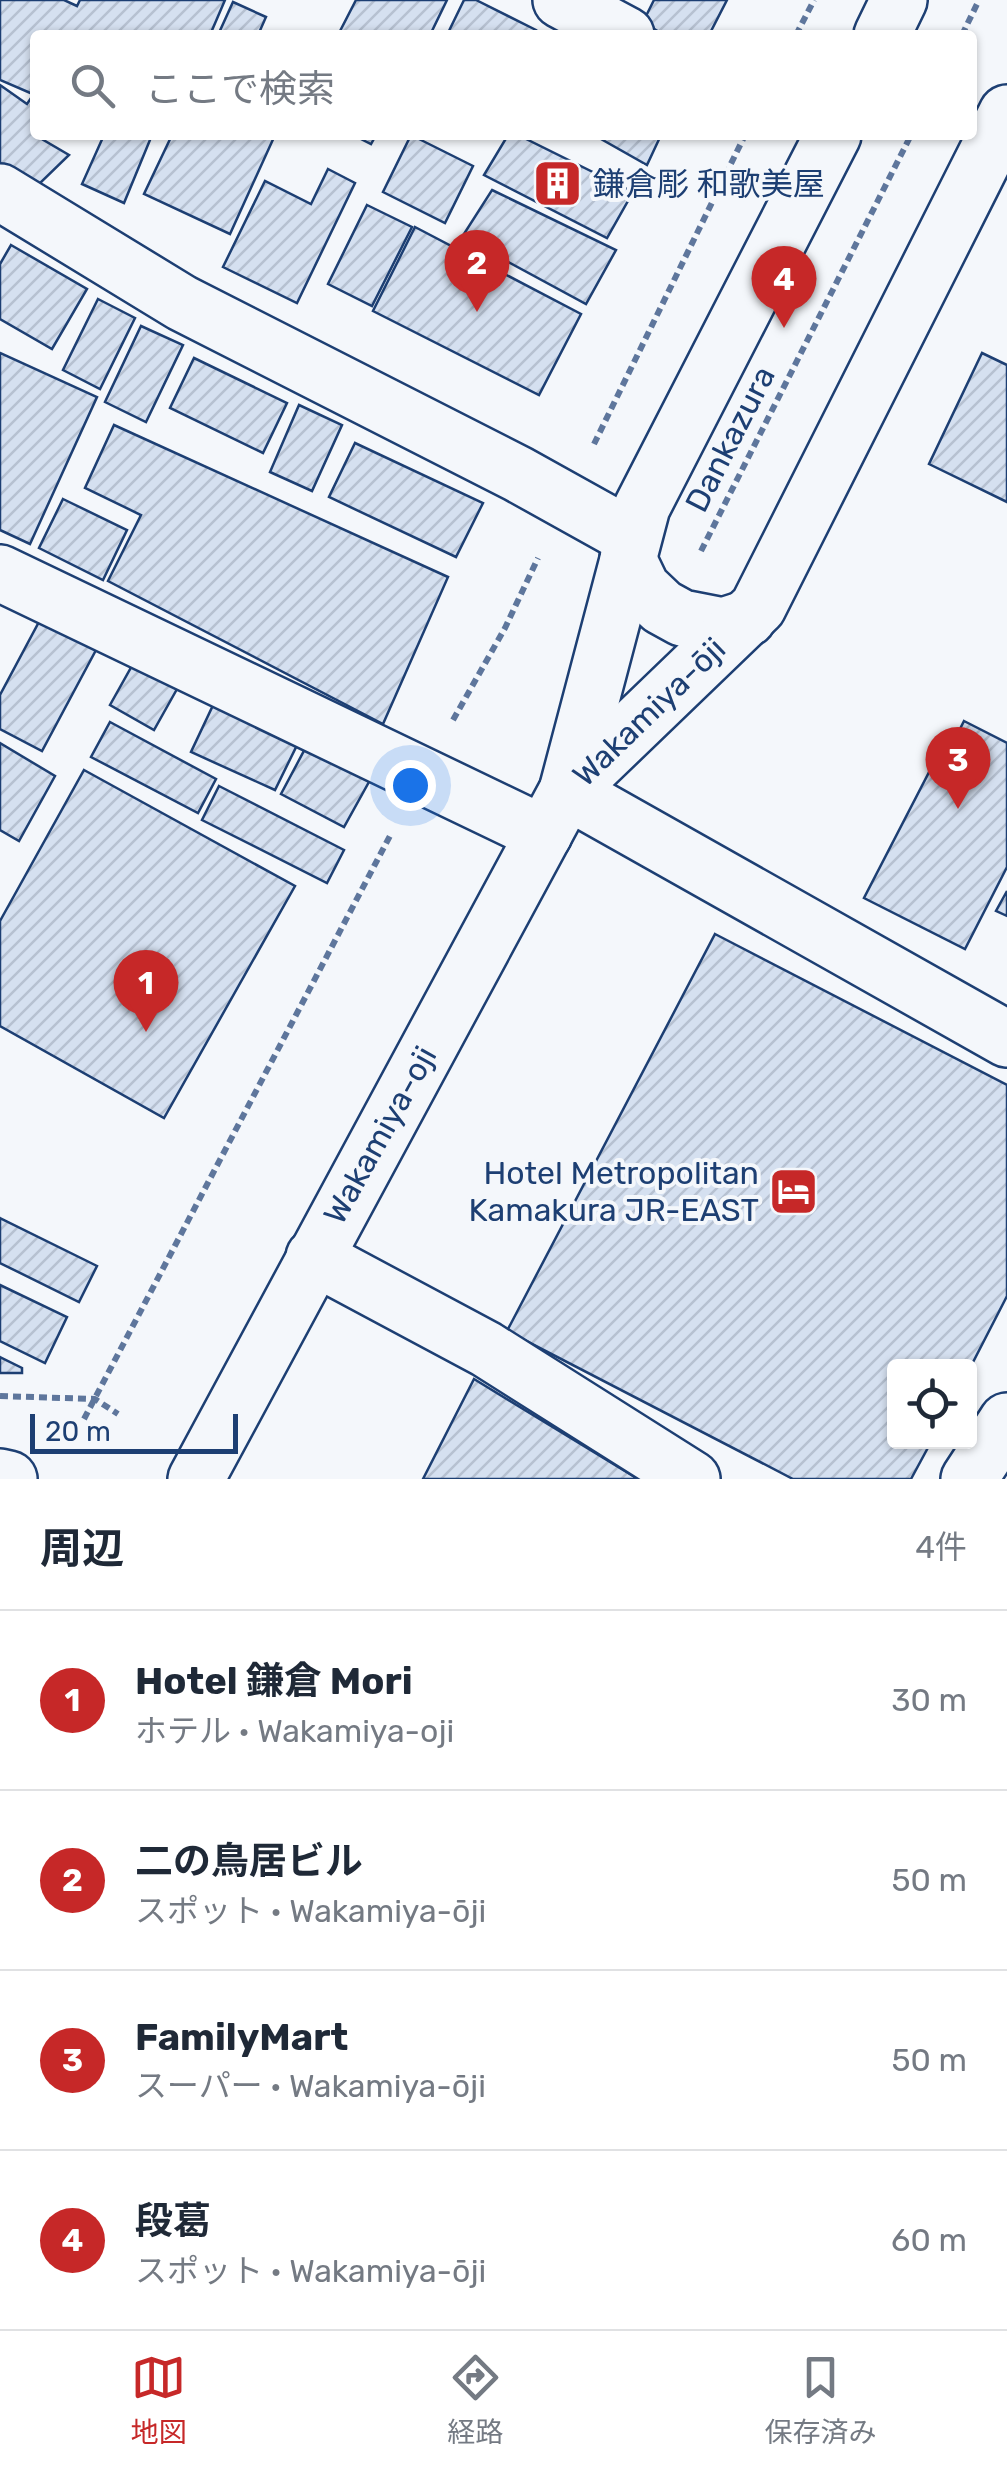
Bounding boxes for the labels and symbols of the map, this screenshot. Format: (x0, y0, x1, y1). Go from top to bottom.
building icon: 鎌倉彫 和歌美屋 (532, 158, 584, 210)
place label: 鎌倉彫 和歌美屋 (593, 165, 825, 203)
pin: 2 (444, 230, 510, 312)
pin: 4 (752, 245, 816, 328)
street label: Dankazura (677, 360, 783, 518)
street label: Wakamiya-ōji (565, 630, 733, 794)
pin: 3 (926, 726, 990, 809)
your location (385, 760, 436, 811)
pin: 1 (114, 950, 178, 1032)
street label: Wakamiya-oji (316, 1040, 444, 1230)
place label: Hotel Metropolitan Kamakura JR-EAST (469, 1154, 759, 1229)
hotel icon: Hotel Metropolitan Kamakura JR-EAST (768, 1165, 820, 1217)
scale bar (30, 1409, 238, 1454)

